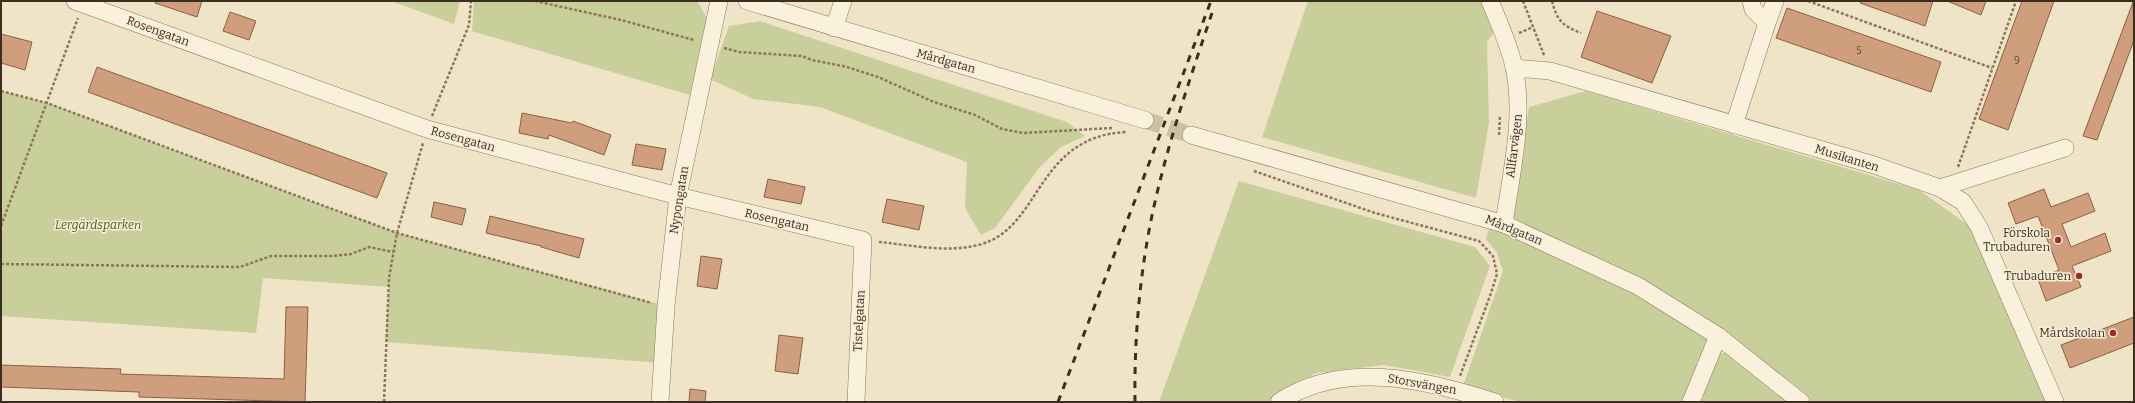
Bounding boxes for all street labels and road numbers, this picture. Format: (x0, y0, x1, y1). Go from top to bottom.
street label: Rosengatan (125, 13, 192, 49)
street label: Mårdgatan (915, 46, 977, 76)
street label: Allfarvägen (1503, 113, 1525, 179)
street label: Rosengatan (429, 124, 497, 154)
street label: Musikanten (1813, 142, 1881, 175)
street label: Nypongatan (667, 165, 691, 235)
street label: Rosengatan (743, 206, 811, 234)
street label: Mårdgatan (1483, 212, 1545, 248)
street label: Tistelgatan (850, 289, 868, 352)
street label: Storsvängen (1386, 371, 1458, 397)

